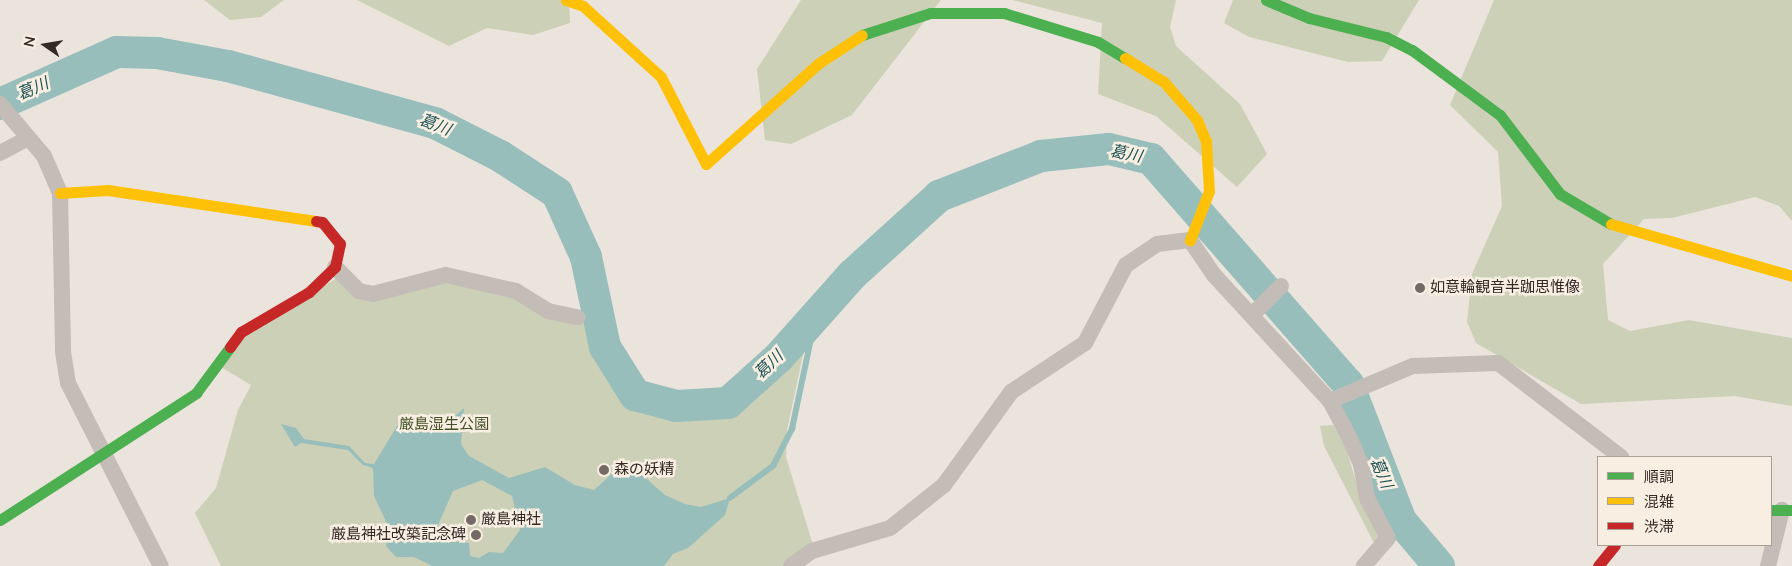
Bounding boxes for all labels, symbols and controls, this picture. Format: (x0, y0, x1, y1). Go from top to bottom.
north arrow (20, 20, 70, 70)
text: N (19, 34, 40, 49)
water label: 葛川 (14, 74, 52, 104)
water label: 葛川 (417, 110, 453, 140)
water label: 葛川 (1108, 142, 1144, 166)
place label: 如意輪観音半跏思惟像 (1430, 279, 1580, 297)
marker: 如意輪観音半跏思惟像 (1414, 282, 1426, 294)
water label: 葛川 (751, 347, 787, 383)
park label: 厳島湿生公園 (399, 416, 489, 434)
water label: 葛川 (1366, 455, 1396, 491)
legend (1597, 456, 1772, 546)
place label: 森の妖精 (614, 461, 674, 479)
marker: 森の妖精 (598, 464, 610, 476)
text: 順調 (1644, 467, 1674, 487)
text: 混雑 (1644, 492, 1674, 512)
place label: 厳島神社 (481, 511, 541, 529)
marker: 厳島神社 (465, 514, 477, 526)
text: 渋滞 (1644, 517, 1674, 537)
place label: 厳島神社改築記念碑 (331, 526, 466, 544)
marker: 厳島神社改築記念碑 (470, 529, 482, 541)

